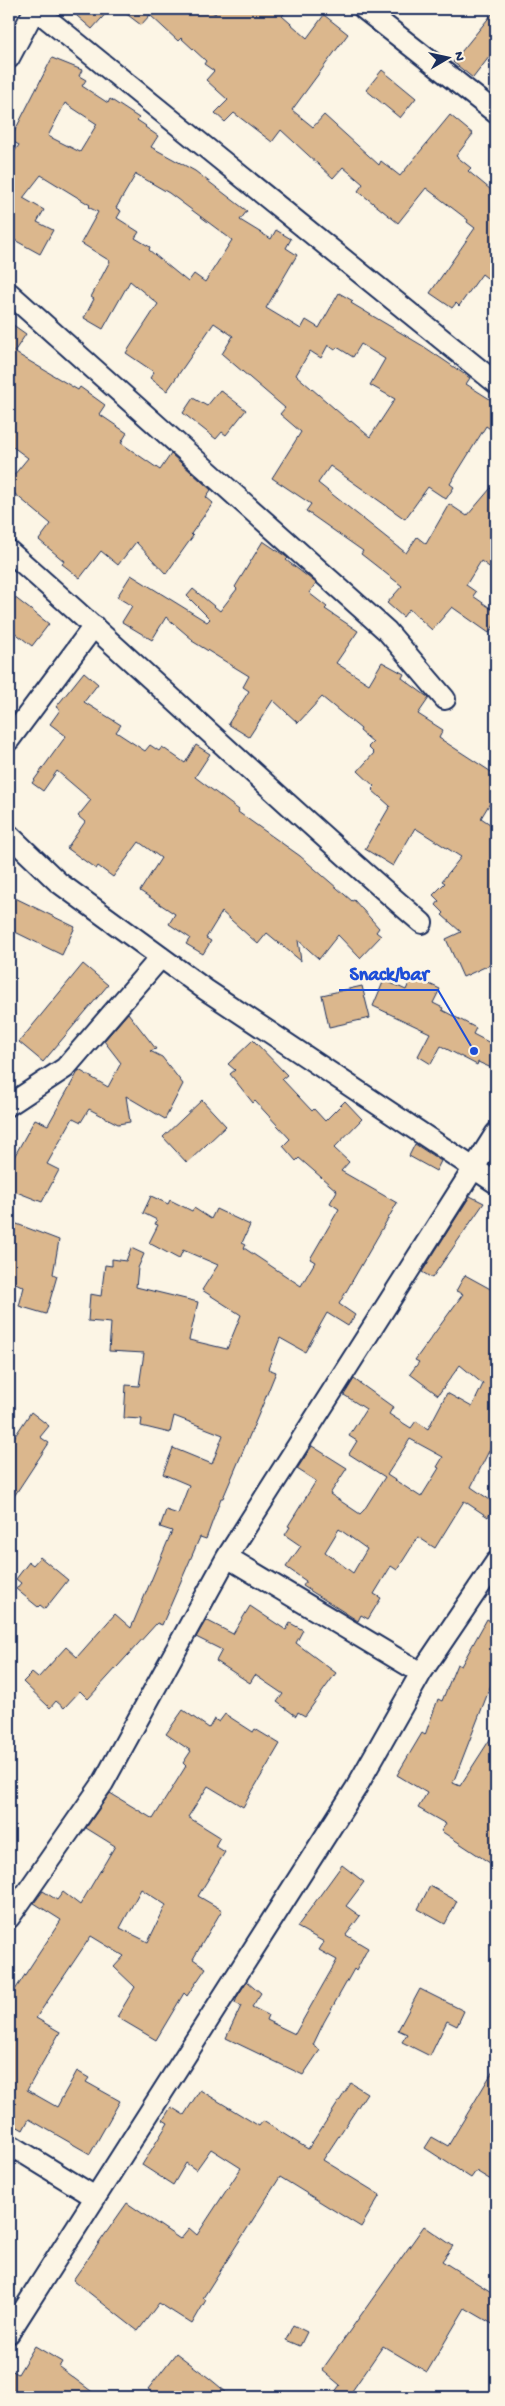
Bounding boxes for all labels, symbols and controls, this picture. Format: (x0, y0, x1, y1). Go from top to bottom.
north arrow (422, 32, 472, 82)
text: N (449, 51, 467, 62)
callout: Snack/bar (339, 955, 438, 990)
text: Snack/bar (349, 965, 430, 988)

